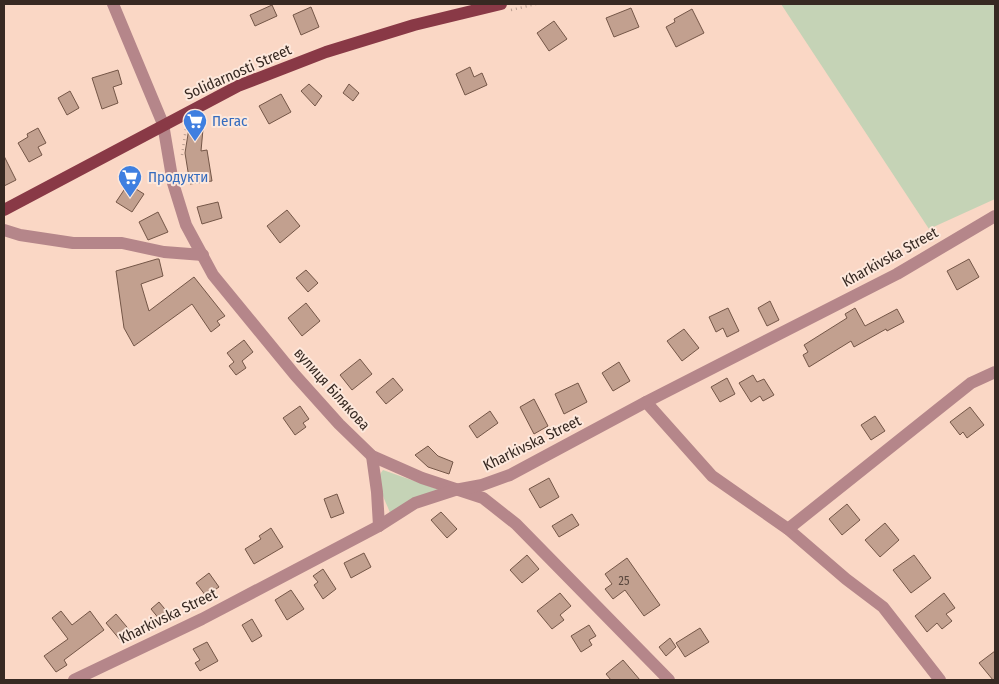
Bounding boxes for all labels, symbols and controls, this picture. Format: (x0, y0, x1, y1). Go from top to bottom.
street label: Solidarnosti Street (182, 40, 294, 104)
supermarket icon: Пегас (182, 108, 208, 142)
place label: Пегас (212, 112, 248, 130)
supermarket icon: Продукти (117, 164, 143, 198)
place label: Продукти (148, 168, 208, 186)
street label: Kharkivska Street (839, 223, 941, 291)
street label: вулиця Білякова (290, 344, 374, 434)
street label: Kharkivska Street (480, 411, 584, 474)
house number: 25 (619, 574, 630, 588)
street label: Kharkivska Street (116, 584, 220, 647)

